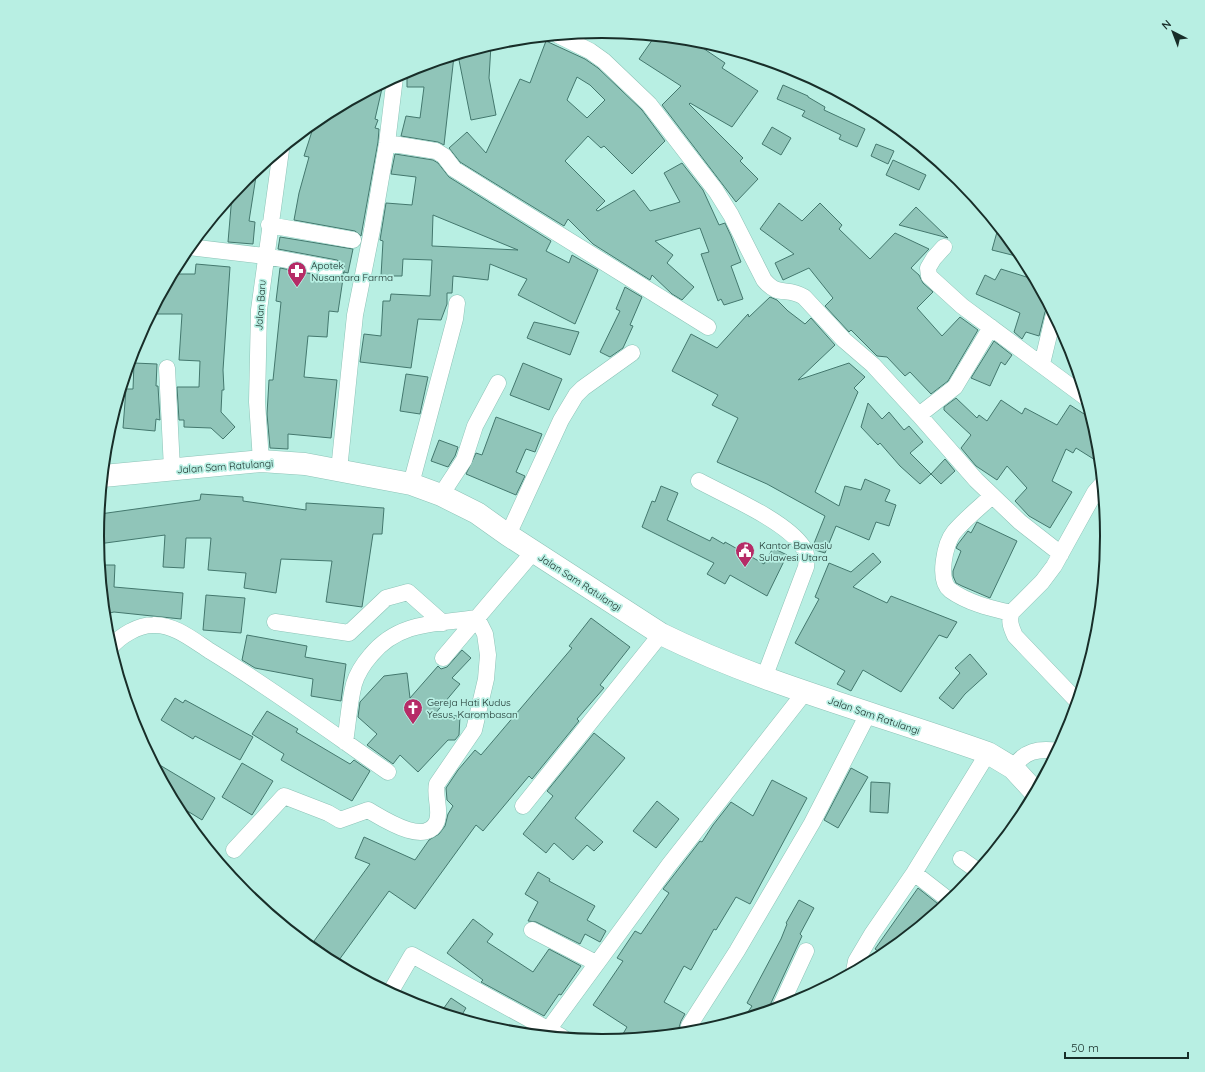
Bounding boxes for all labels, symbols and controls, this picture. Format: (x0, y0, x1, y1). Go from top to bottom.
north arrow (1153, 12, 1193, 52)
text: N (1159, 17, 1174, 32)
place label: Apotek Nusantara Farma (311, 259, 393, 284)
pharmacy icon: Apotek Nusantara Farma (286, 260, 308, 288)
street label: Jalan Baru (252, 279, 269, 331)
street label: Jalan Sam Ratulangi (176, 457, 274, 476)
place label: Kantor Bawaslu Sulawesi Utara (759, 539, 832, 564)
public building icon: Kantor Bawaslu Sulawesi Utara (734, 540, 756, 568)
street label: Jalan Sam Ratulangi (536, 551, 624, 614)
street label: Jalan Sam Ratulangi (826, 694, 922, 737)
place label: Gereja Hati Kudus Yesus, Karombasan (427, 696, 518, 721)
church icon: Gereja Hati Kudus Yesus, Karombasan (402, 697, 424, 725)
scale bar (1065, 1034, 1188, 1060)
text: 50 m (1071, 1040, 1099, 1055)

